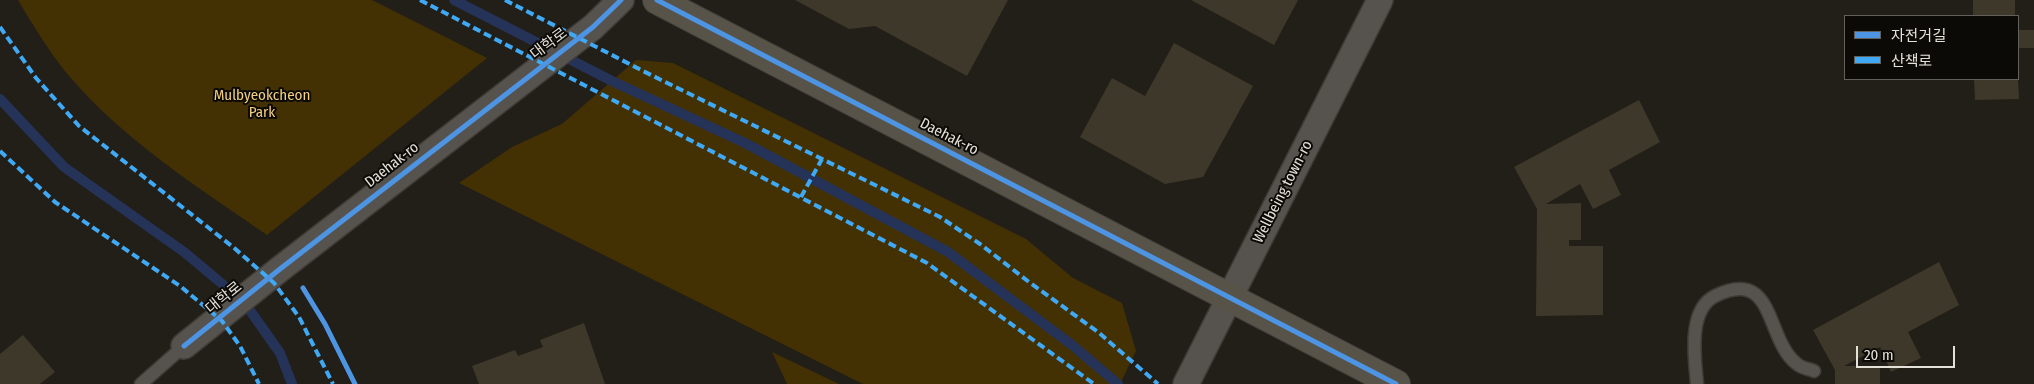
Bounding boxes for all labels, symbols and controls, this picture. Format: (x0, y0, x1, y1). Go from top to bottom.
legend (1844, 15, 2019, 80)
street label: 대학로 (527, 24, 571, 64)
text: 자전거길 (1891, 27, 1946, 45)
text: 산책로 (1891, 52, 1932, 70)
park label: Mulbyeokcheon Park (214, 87, 310, 122)
street label: Daehak-ro (917, 115, 981, 159)
street label: Daehak-ro (362, 138, 422, 192)
street label: Wellbeing town-ro (1249, 138, 1317, 246)
street label: 대학로 (202, 278, 246, 318)
scale bar (1859, 336, 1958, 368)
text: 20 m (1864, 346, 1894, 364)

